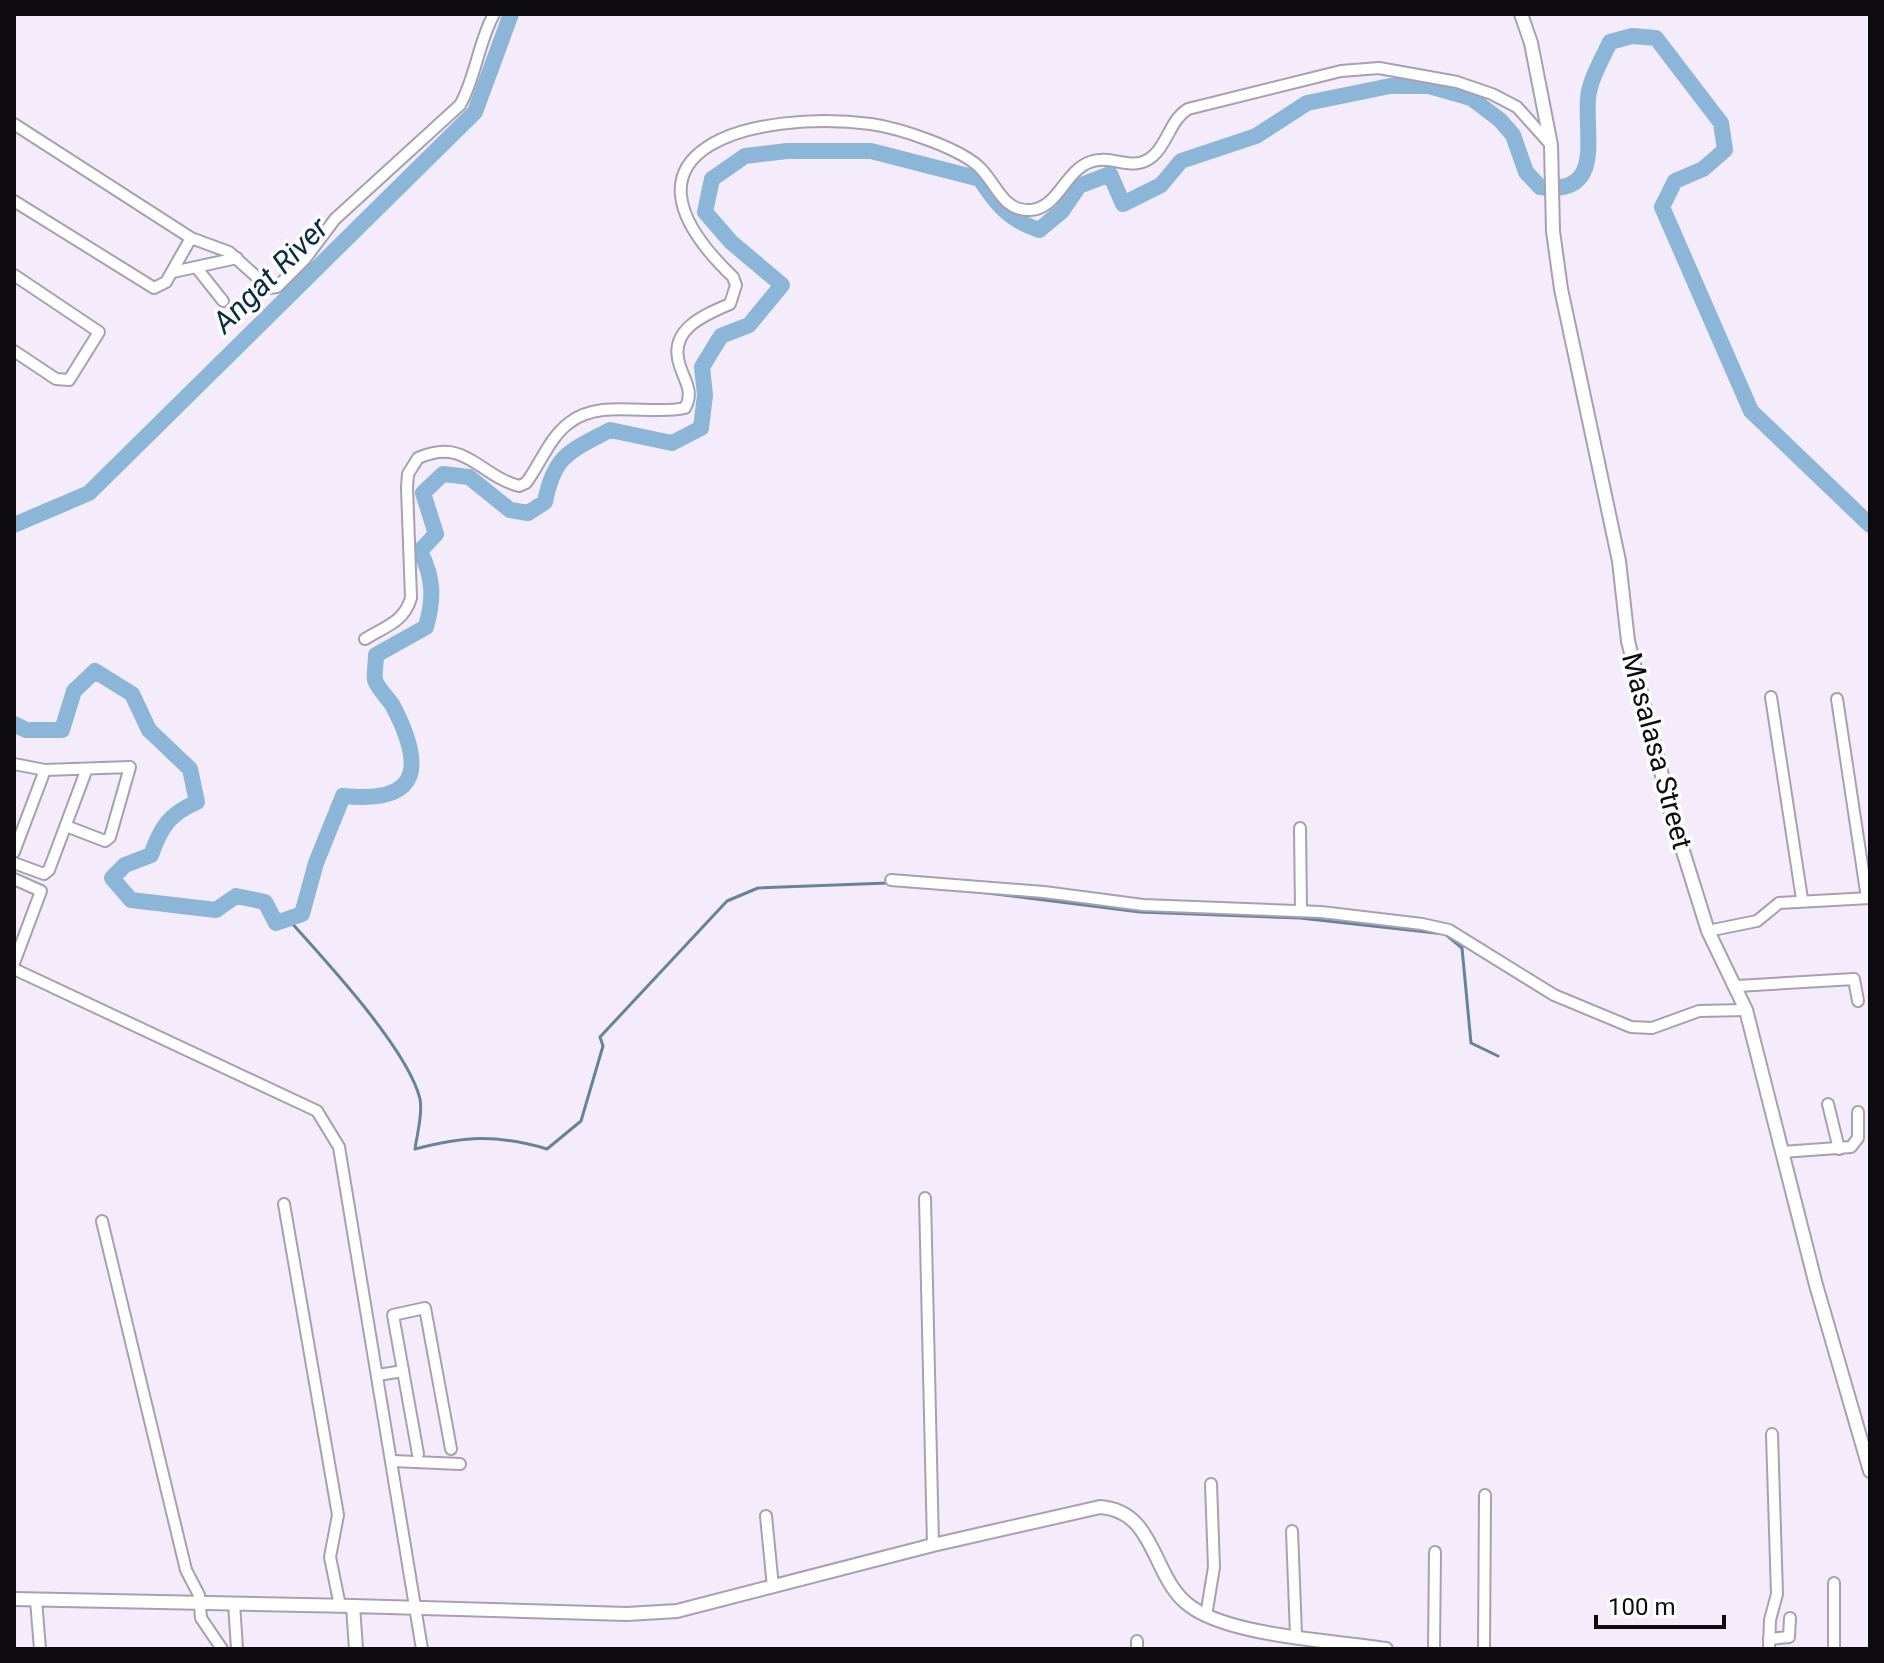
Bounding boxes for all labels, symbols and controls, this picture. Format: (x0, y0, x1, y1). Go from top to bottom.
water label: Angat River (204, 209, 336, 341)
street label: Masalasa Street (1615, 649, 1699, 853)
scale bar (1596, 1579, 1724, 1629)
text: 100 m (1608, 1593, 1675, 1621)

